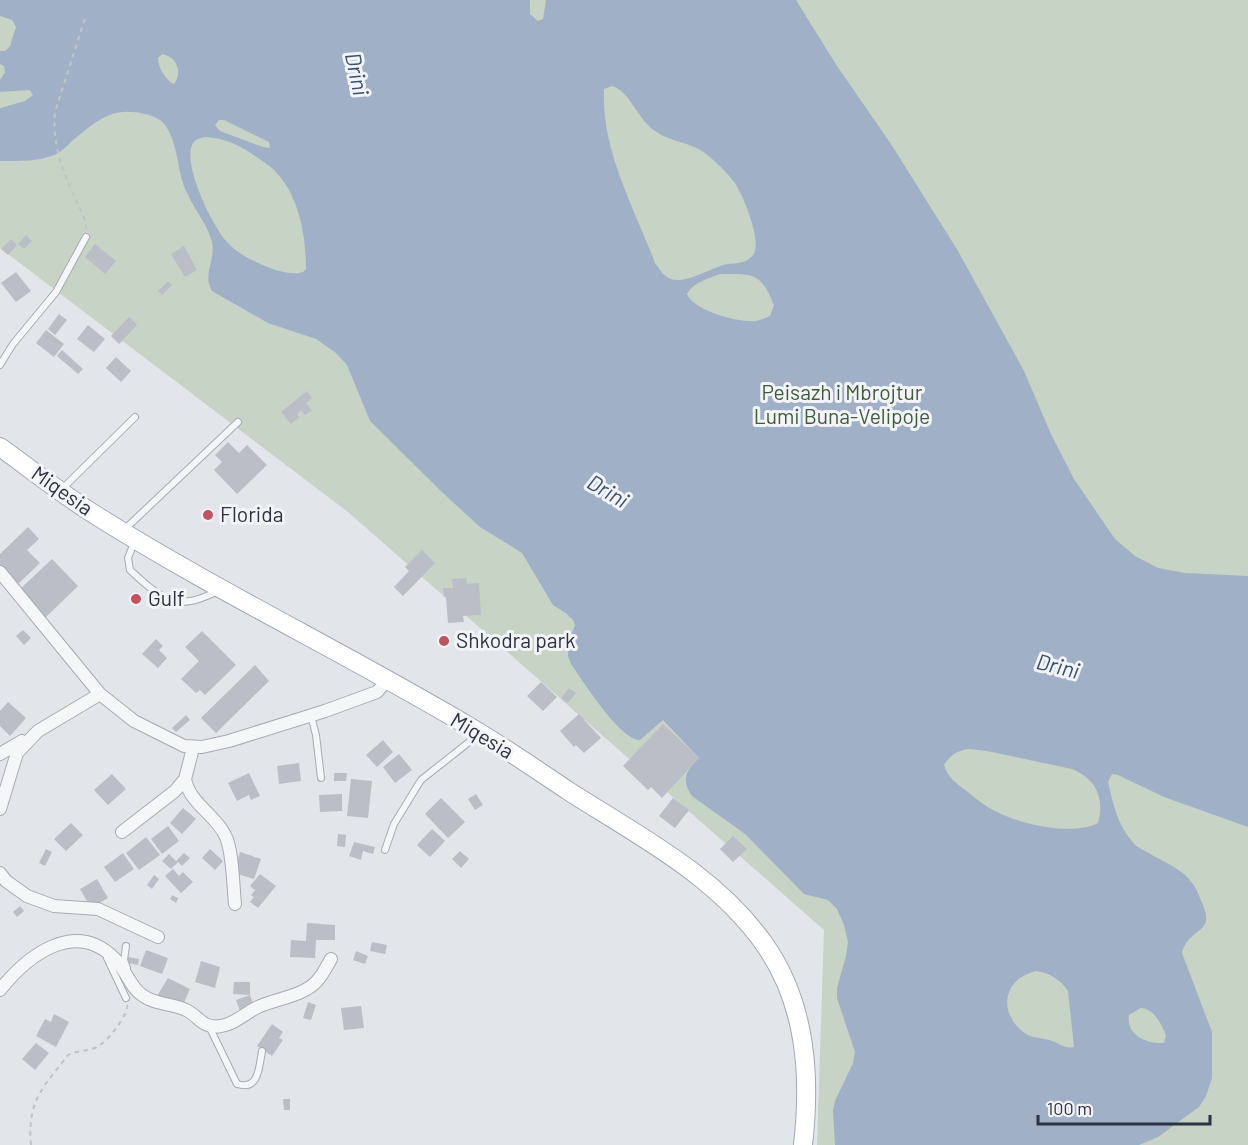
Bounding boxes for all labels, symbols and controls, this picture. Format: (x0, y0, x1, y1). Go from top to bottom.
water label: Drini (341, 50, 375, 98)
park label: Peisazh i Mbrojtur Lumi Buna-Velipoje (754, 379, 930, 428)
street label: Miqesia (27, 460, 98, 520)
water label: Drini (583, 468, 634, 513)
place label: Florida (220, 501, 283, 526)
marker: Florida (201, 508, 215, 522)
place label: Gulf (148, 585, 184, 610)
marker: Gulf (129, 592, 143, 606)
place label: Shkodra park (456, 627, 576, 652)
marker: Shkodra park (437, 634, 451, 648)
water label: Drini (1034, 647, 1083, 683)
street label: Miqesia (447, 706, 519, 763)
scale bar (1038, 1088, 1210, 1126)
text: 100 m (1047, 1097, 1092, 1119)

